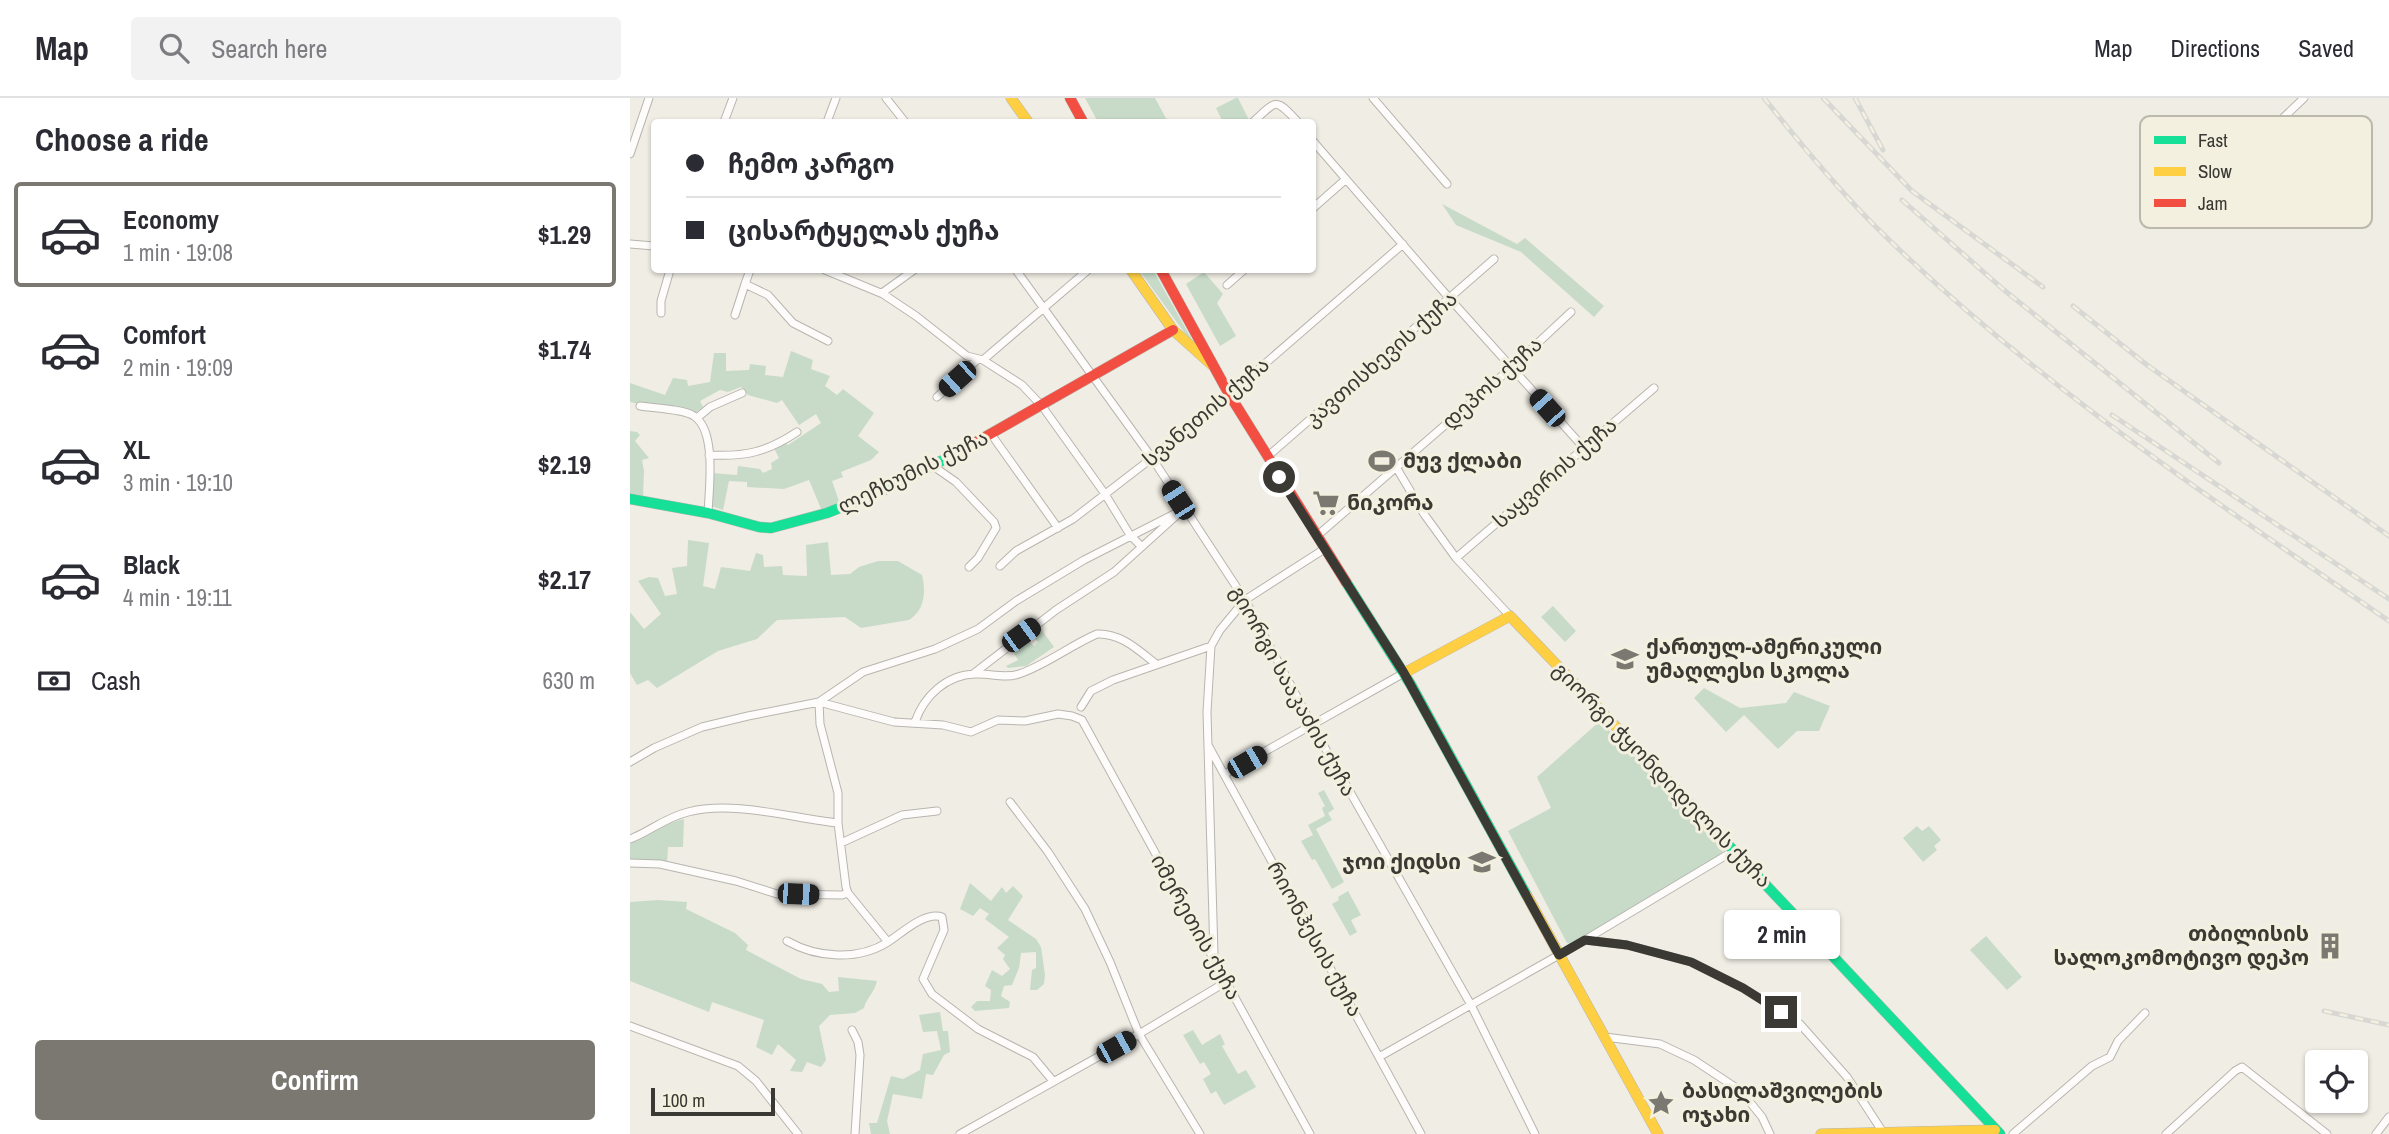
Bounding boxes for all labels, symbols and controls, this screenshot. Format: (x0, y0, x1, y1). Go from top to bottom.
search box (131, 17, 621, 80)
text: Map (35, 26, 89, 70)
icon: search (155, 29, 193, 67)
text: Search here (211, 31, 327, 66)
text: Map (2094, 32, 2132, 64)
text: Directions (2170, 32, 2260, 64)
text: Saved (2298, 32, 2354, 64)
legend (2140, 116, 2372, 228)
text: Choose a ride (35, 118, 209, 161)
text: Fast (2198, 127, 2228, 153)
text: ჩემო კარგო (728, 146, 895, 181)
text: Slow (2198, 158, 2233, 184)
text: Jam (2198, 190, 2227, 216)
text: Economy (123, 202, 219, 237)
icon: car (39, 203, 102, 266)
text: ცისარტყელას ქუჩა (728, 213, 999, 248)
text: $1.29 (538, 217, 591, 252)
text: 1 min · 19:08 (123, 237, 233, 268)
street label: კავთისხევის ქუჩა (1298, 284, 1463, 433)
text: Comfort (123, 317, 206, 352)
icon: car (39, 318, 102, 381)
street label: დეპოს ქუჩა (1435, 330, 1548, 436)
text: $1.74 (538, 332, 591, 367)
street label: სვანეთის ქუჩა (1136, 350, 1275, 473)
text: 2 min · 19:09 (123, 352, 233, 383)
car (935, 357, 980, 401)
car (1526, 385, 1569, 431)
street label: საყვირის ქუჩა (1486, 410, 1623, 535)
street label: ლეჩხუმის ქუჩა (833, 423, 993, 521)
text: XL (123, 432, 150, 467)
icon: car (39, 433, 102, 496)
sports icon: მუვ ქლაბი (1367, 446, 1397, 476)
place label: მუვ ქლაბი (1403, 446, 1522, 475)
text: $2.19 (538, 447, 591, 482)
route start (1263, 461, 1295, 493)
text: 3 min · 19:10 (123, 467, 233, 498)
car (1158, 477, 1199, 523)
supermarket icon: ნიკორა (1311, 488, 1341, 518)
place label: ნიკორა (1347, 488, 1434, 517)
text: Black (123, 547, 180, 582)
icon: car (39, 548, 102, 611)
text: $2.17 (538, 562, 591, 597)
street label: გიორგი სააკაძის ქუჩა (1223, 580, 1364, 801)
text: 4 min · 19:11 (123, 582, 232, 613)
car (998, 614, 1045, 656)
place label: ქართულ-ამერიკული უმაღლესი სკოლა (1646, 632, 1882, 685)
school or university icon: ქართულ-ამერიკული უმაღლესი სკოლა (1610, 644, 1640, 674)
street label: გიორგი ჭყონდიდელის ქუჩა (1546, 655, 1778, 894)
icon: cash (35, 662, 73, 700)
text: Cash (91, 663, 141, 698)
text: 630 m (543, 665, 595, 696)
car (1224, 742, 1271, 782)
place label: ჯოი ქიდსი (1342, 847, 1461, 876)
school or university icon: ჯოი ქიდსი (1467, 847, 1497, 877)
street label: იმერეთის ქუჩა (1144, 849, 1249, 1005)
street label: რიონჰესის ქუჩა (1261, 856, 1370, 1022)
car (777, 883, 820, 905)
callout: 2 min (1723, 911, 1839, 960)
text: 2 min (1757, 919, 1807, 950)
place label: თბილისის სალოკომოტივო დეპო (2053, 919, 2309, 972)
building icon: თბილისის სალოკომოტივო დეპო (2315, 931, 2345, 961)
route end (1765, 996, 1797, 1028)
car (1093, 1028, 1140, 1066)
button: Confirm (35, 1040, 595, 1120)
map controls (2305, 1050, 2368, 1113)
button: locate (2305, 1050, 2368, 1113)
place label: ბასილაშვილების ოჯახი (1682, 1076, 1883, 1129)
scale bar (651, 1085, 775, 1117)
text: 100 m (662, 1087, 705, 1113)
place icon: ბასილაშვილების ოჯახი (1646, 1088, 1676, 1118)

